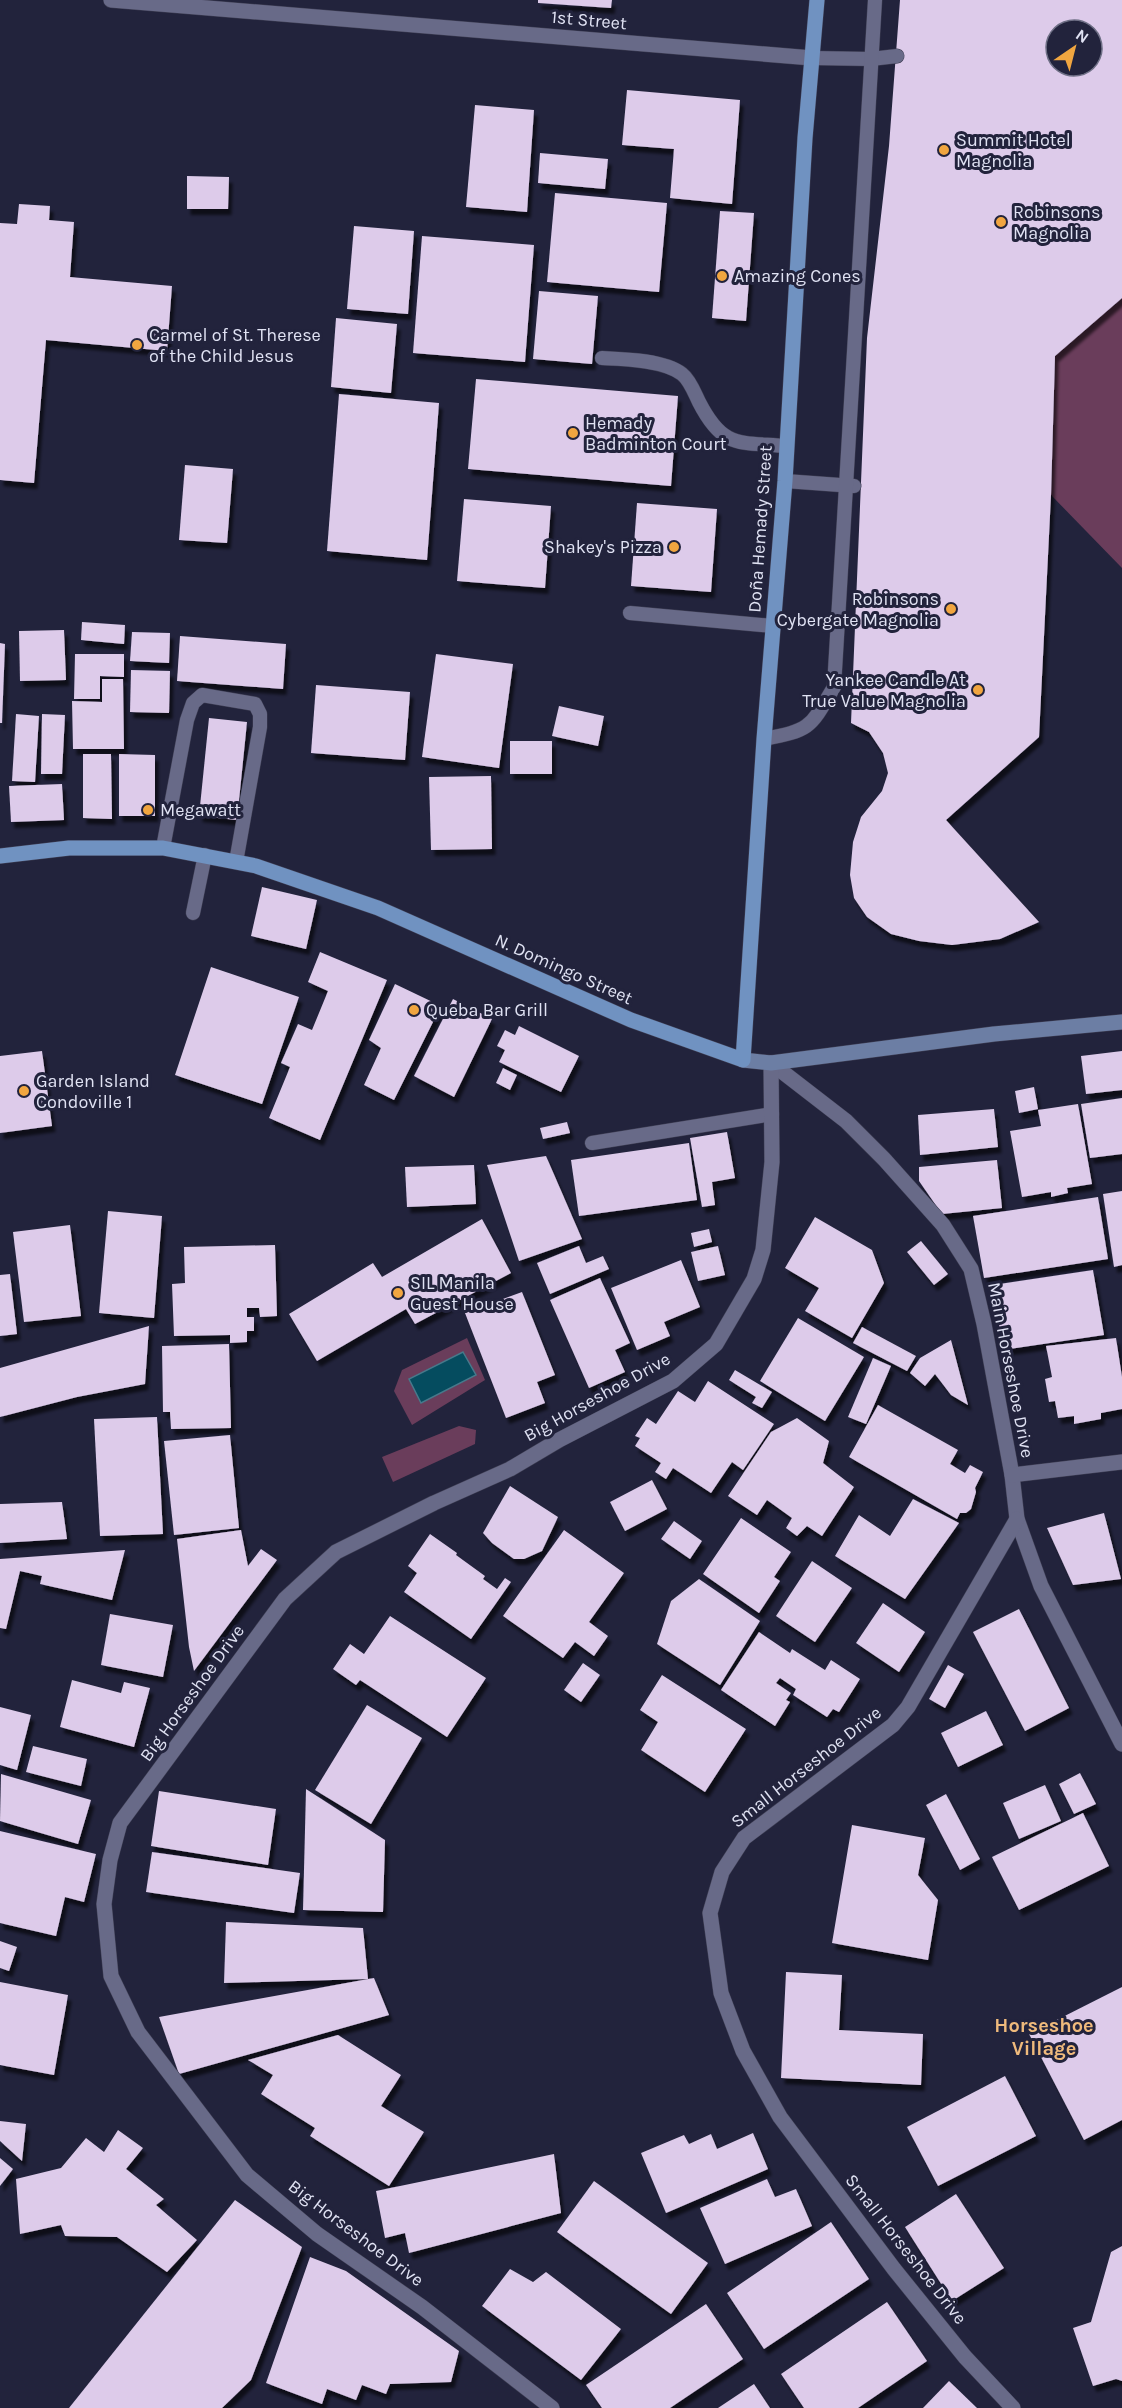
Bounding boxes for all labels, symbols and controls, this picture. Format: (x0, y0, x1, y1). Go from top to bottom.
street label: 1st Street (550, 6, 628, 34)
north arrow (1044, 18, 1104, 78)
text: N (1072, 25, 1092, 47)
place label: Summit Hotel Magnolia (956, 129, 1071, 172)
marker: Summit Hotel Magnolia (937, 143, 951, 157)
place label: Robinsons Magnolia (1013, 201, 1100, 244)
marker: Robinsons Magnolia (994, 215, 1008, 229)
place label: Amazing Cones (734, 265, 861, 287)
marker: Amazing Cones (715, 269, 729, 283)
place label: Carmel of St. Therese of the Child Jesus (149, 324, 321, 367)
marker: Carmel of St. Therese of the Child Jesus (130, 338, 144, 352)
place label: Hemady Badminton Court (585, 412, 727, 455)
marker: Hemady Badminton Court (566, 426, 580, 440)
street label: Doña Hemady Street (743, 444, 777, 613)
place label: Shakey's Pizza (544, 536, 662, 558)
marker: Shakey's Pizza (667, 540, 681, 554)
place label: Robinsons Cybergate Magnolia (777, 588, 939, 631)
marker: Robinsons Cybergate Magnolia (944, 602, 958, 616)
place label: Yankee Candle At True Value Magnolia (802, 669, 966, 712)
marker: Yankee Candle At True Value Magnolia (971, 683, 985, 697)
place label: Megawatt (160, 799, 241, 821)
marker: Megawatt (141, 803, 155, 817)
street label: N. Domingo Street (492, 929, 636, 1009)
place label: Queba Bar Grill (426, 999, 548, 1021)
marker: Queba Bar Grill (407, 1003, 421, 1017)
place label: Garden Island Condoville 1 (36, 1070, 150, 1113)
marker: Garden Island Condoville 1 (17, 1084, 31, 1098)
place label: SIL Manila Guest House (410, 1272, 514, 1315)
street label: Main Horseshoe Drive (983, 1280, 1039, 1460)
marker: SIL Manila Guest House (391, 1286, 405, 1300)
street label: Big Horseshoe Drive (520, 1348, 674, 1446)
street label: Big Horseshoe Drive (135, 1620, 249, 1766)
street label: Small Horseshoe Drive (726, 1701, 886, 1833)
district label: Horseshoe Village (994, 2014, 1094, 2060)
street label: Small Horseshoe Drive (840, 2169, 972, 2329)
street label: Big Horseshoe Drive (284, 2175, 428, 2291)

